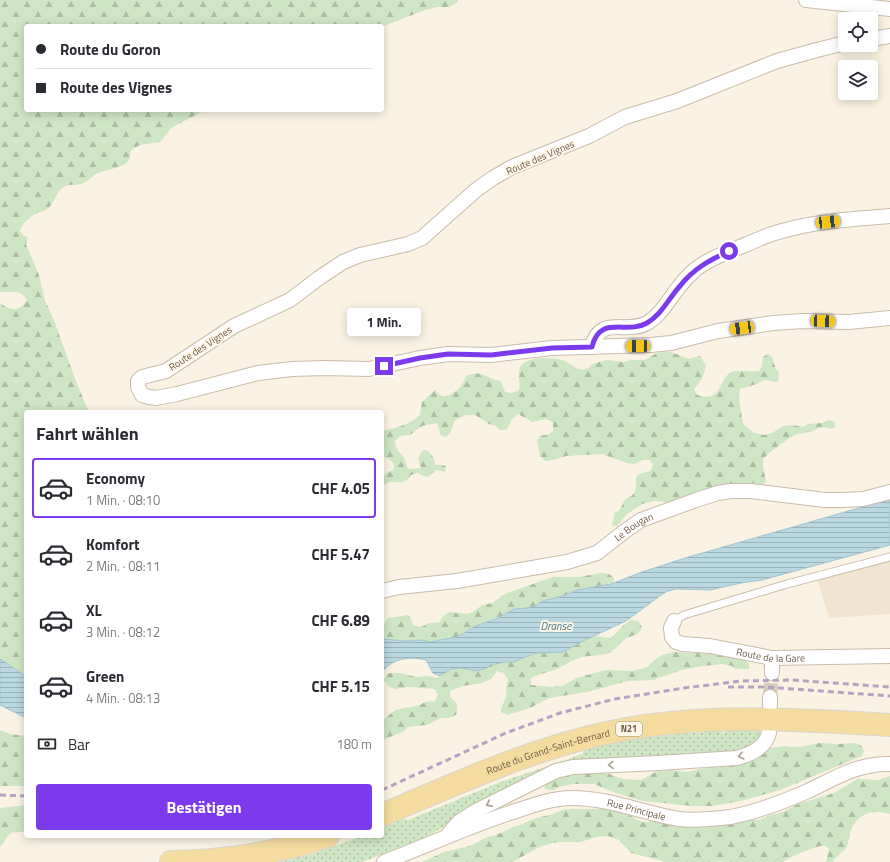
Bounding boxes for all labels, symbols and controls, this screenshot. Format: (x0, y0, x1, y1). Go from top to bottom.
map controls (838, 12, 878, 100)
button: locate (838, 12, 878, 52)
text: Route du Goron (60, 38, 161, 61)
button: layers (838, 60, 878, 100)
text: Route des Vignes (60, 76, 172, 99)
street label: Route des Vignes (504, 136, 577, 179)
car (815, 215, 841, 229)
route start (720, 242, 738, 260)
callout: 1 Min. (347, 308, 421, 336)
text: 1 Min. (366, 312, 402, 332)
car (811, 315, 835, 327)
car (729, 320, 755, 336)
street label: Route des Vignes (166, 322, 235, 375)
car (626, 340, 650, 352)
route end (375, 357, 393, 375)
text: Fahrt wählen (36, 420, 139, 447)
text: Economy (86, 467, 145, 490)
icon: car (38, 470, 74, 506)
text: CHF 4.05 (311, 477, 370, 500)
text: 1 Min. · 08:10 (86, 490, 160, 510)
street label: Le Bougan (611, 509, 655, 545)
text: Komfort (86, 533, 140, 556)
icon: car (38, 536, 74, 572)
text: CHF 5.47 (311, 543, 370, 566)
text: 2 Min. · 08:11 (86, 556, 160, 576)
text: XL (86, 599, 102, 622)
icon: car (38, 602, 74, 638)
text: CHF 6.89 (311, 609, 370, 632)
water label: Dranse (541, 618, 572, 634)
text: 3 Min. · 08:12 (86, 622, 160, 642)
street label: Route de la Gare (735, 644, 805, 666)
text: Green (86, 665, 124, 688)
icon: car (38, 668, 74, 704)
text: CHF 5.15 (311, 675, 370, 698)
text: 4 Min. · 08:13 (86, 688, 160, 708)
road number: N21 (616, 722, 642, 736)
street label: Route du Grand-Saint-Bernard (484, 725, 611, 778)
icon: cash (36, 733, 58, 755)
text: Bar (68, 733, 90, 756)
text: 180 m (336, 734, 372, 754)
one-way arrow (737, 752, 744, 760)
one-way arrow (608, 761, 614, 769)
button: Bestätigen (36, 784, 372, 830)
street label: Rue Principale (606, 795, 667, 824)
one-way arrow (486, 800, 494, 807)

